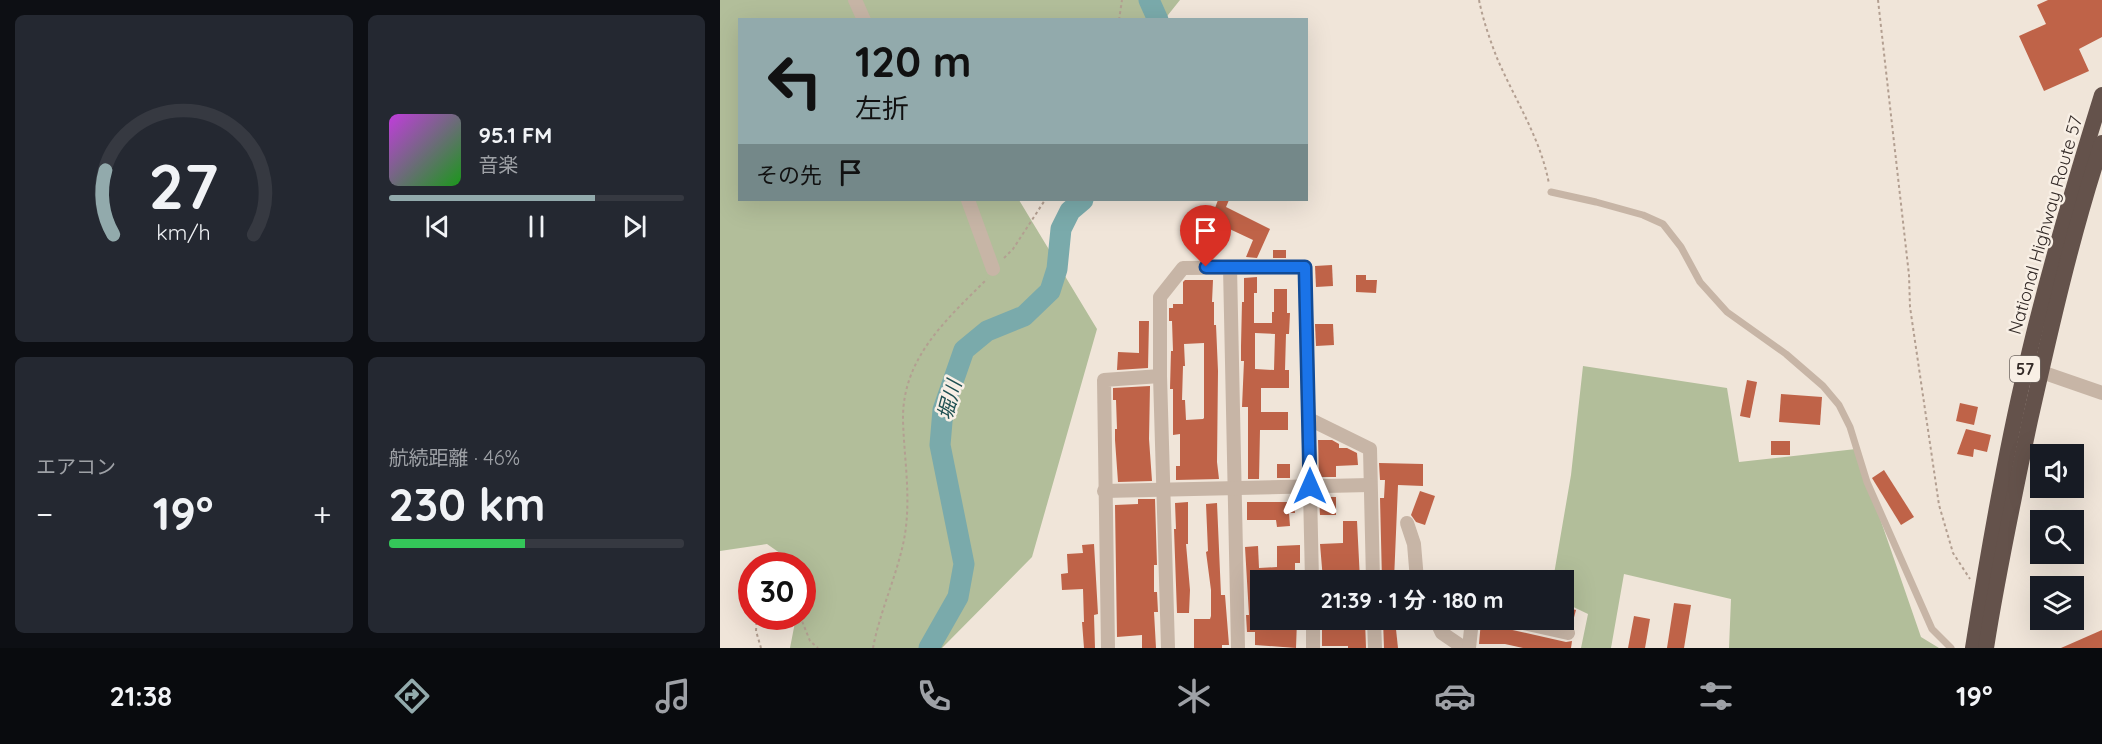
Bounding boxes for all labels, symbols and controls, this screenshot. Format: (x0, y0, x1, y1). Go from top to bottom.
text: 120 m (855, 35, 972, 88)
icon: left (756, 42, 834, 120)
text: 左折 (855, 91, 909, 125)
street label: National Highway Route 57 (2003, 113, 2087, 337)
text: 95.1 FM (479, 121, 552, 149)
text: 27 (149, 148, 219, 226)
text: 音楽 (479, 152, 519, 177)
icon: arrive (834, 156, 867, 189)
text: その先 (756, 161, 822, 189)
pin (1180, 205, 1231, 267)
icon: previous (421, 210, 454, 243)
icon: pause (520, 210, 553, 243)
icon: next (618, 210, 651, 243)
icon: arrive (1189, 214, 1222, 247)
text: km/h (157, 220, 211, 246)
road number: 57 (2010, 356, 2040, 382)
water label: 堀川 (932, 376, 967, 423)
map controls (2030, 444, 2084, 630)
button: sound (2030, 444, 2084, 498)
text: 航続距離 · 46% (389, 445, 520, 470)
text: エアコン (36, 454, 116, 479)
position arrow (1278, 454, 1342, 518)
text: 230 km (389, 476, 546, 532)
text: 19° (153, 485, 213, 541)
text: − (36, 493, 53, 534)
text: + (313, 493, 331, 534)
button: search (2030, 510, 2084, 564)
speed limit sign: 30 (738, 552, 816, 630)
button: layers (2030, 576, 2084, 630)
text: 21:39 · 1 分 · 180 m (1320, 586, 1504, 614)
icon: directions (391, 675, 433, 717)
icon: music (652, 675, 694, 717)
icon: phone (913, 675, 955, 717)
icon: climate (1173, 675, 1215, 717)
icon: car (1434, 675, 1476, 717)
icon: filters (1695, 675, 1737, 717)
text: 21:38 (109, 679, 172, 713)
text: 19° (1956, 679, 1993, 713)

